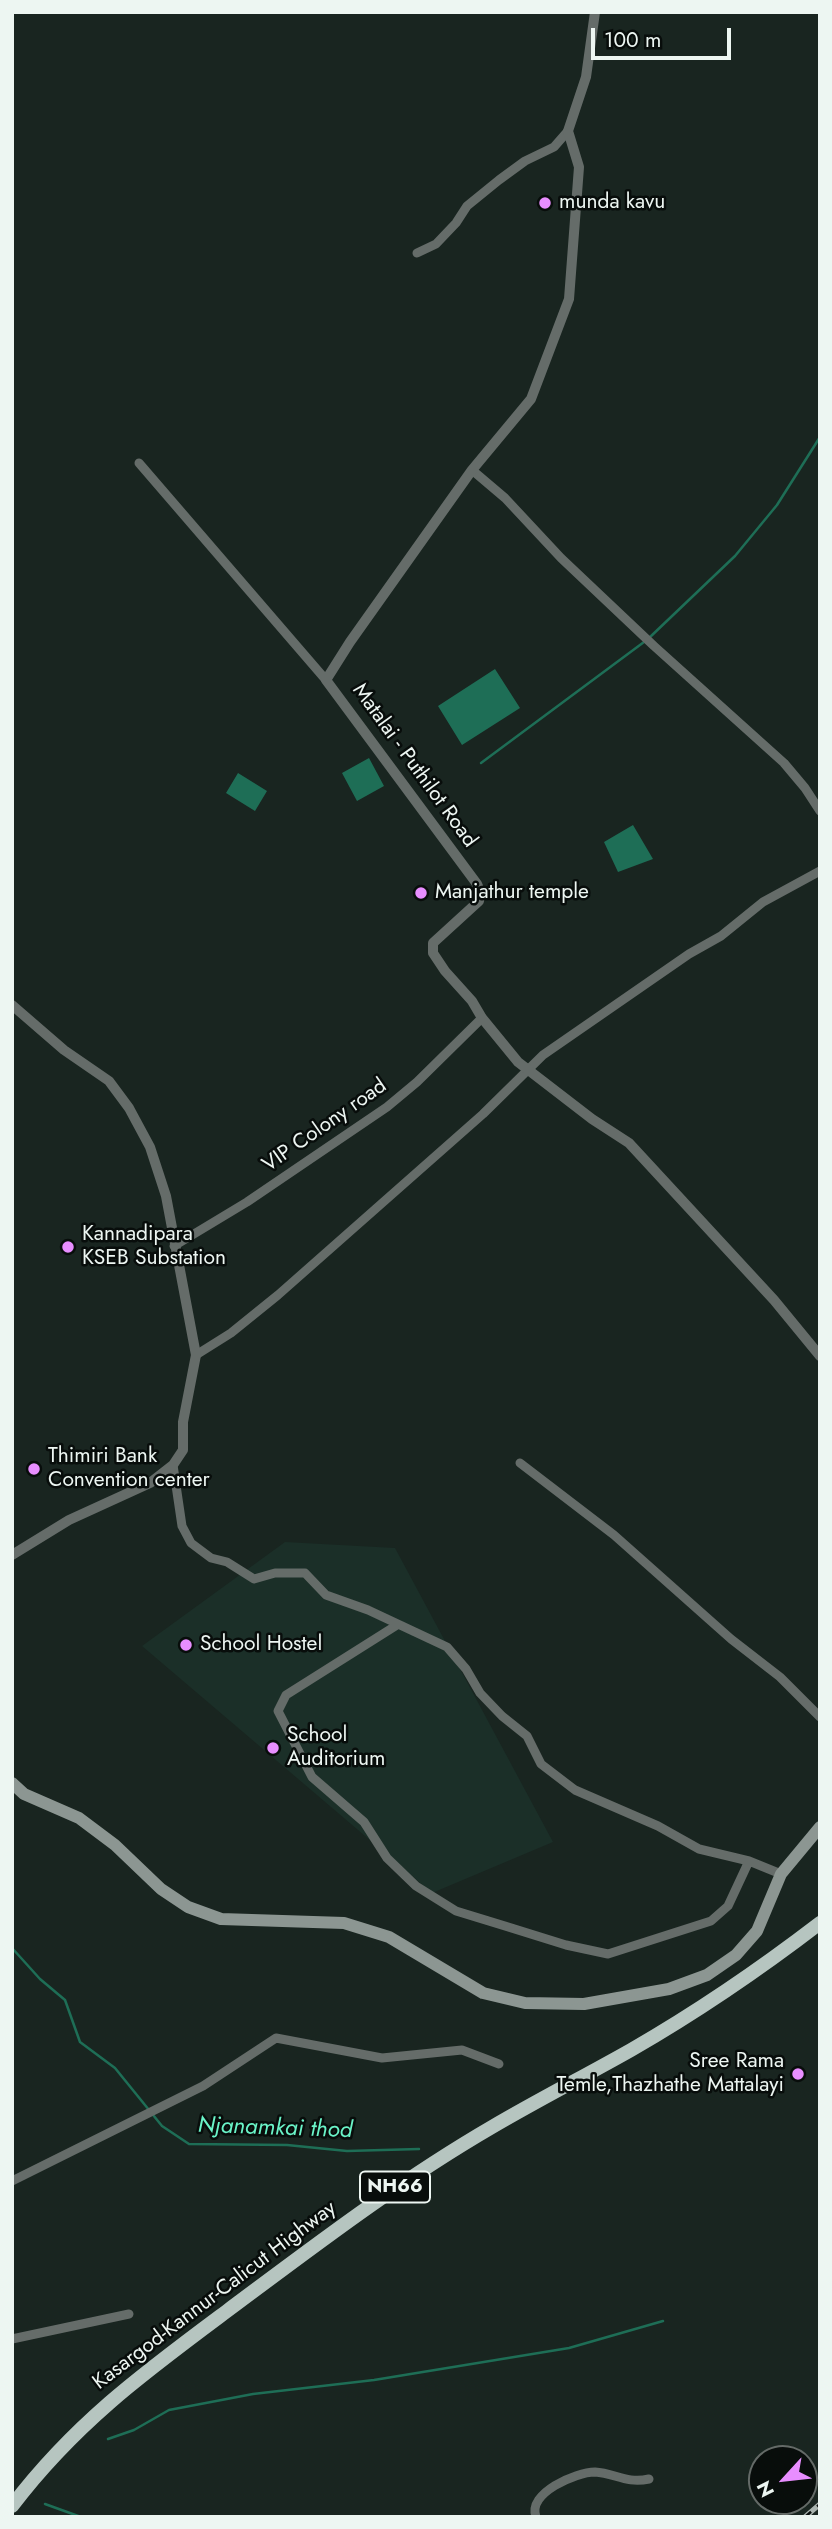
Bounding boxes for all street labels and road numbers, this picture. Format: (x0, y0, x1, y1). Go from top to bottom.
street label: Matalai - Puthilot Road (346, 679, 482, 853)
street label: VIP Colony road (258, 1074, 392, 1178)
road number: NH66 (360, 2172, 430, 2202)
street label: Kasargod-Kannur-Calicut Highway (88, 2196, 342, 2396)

